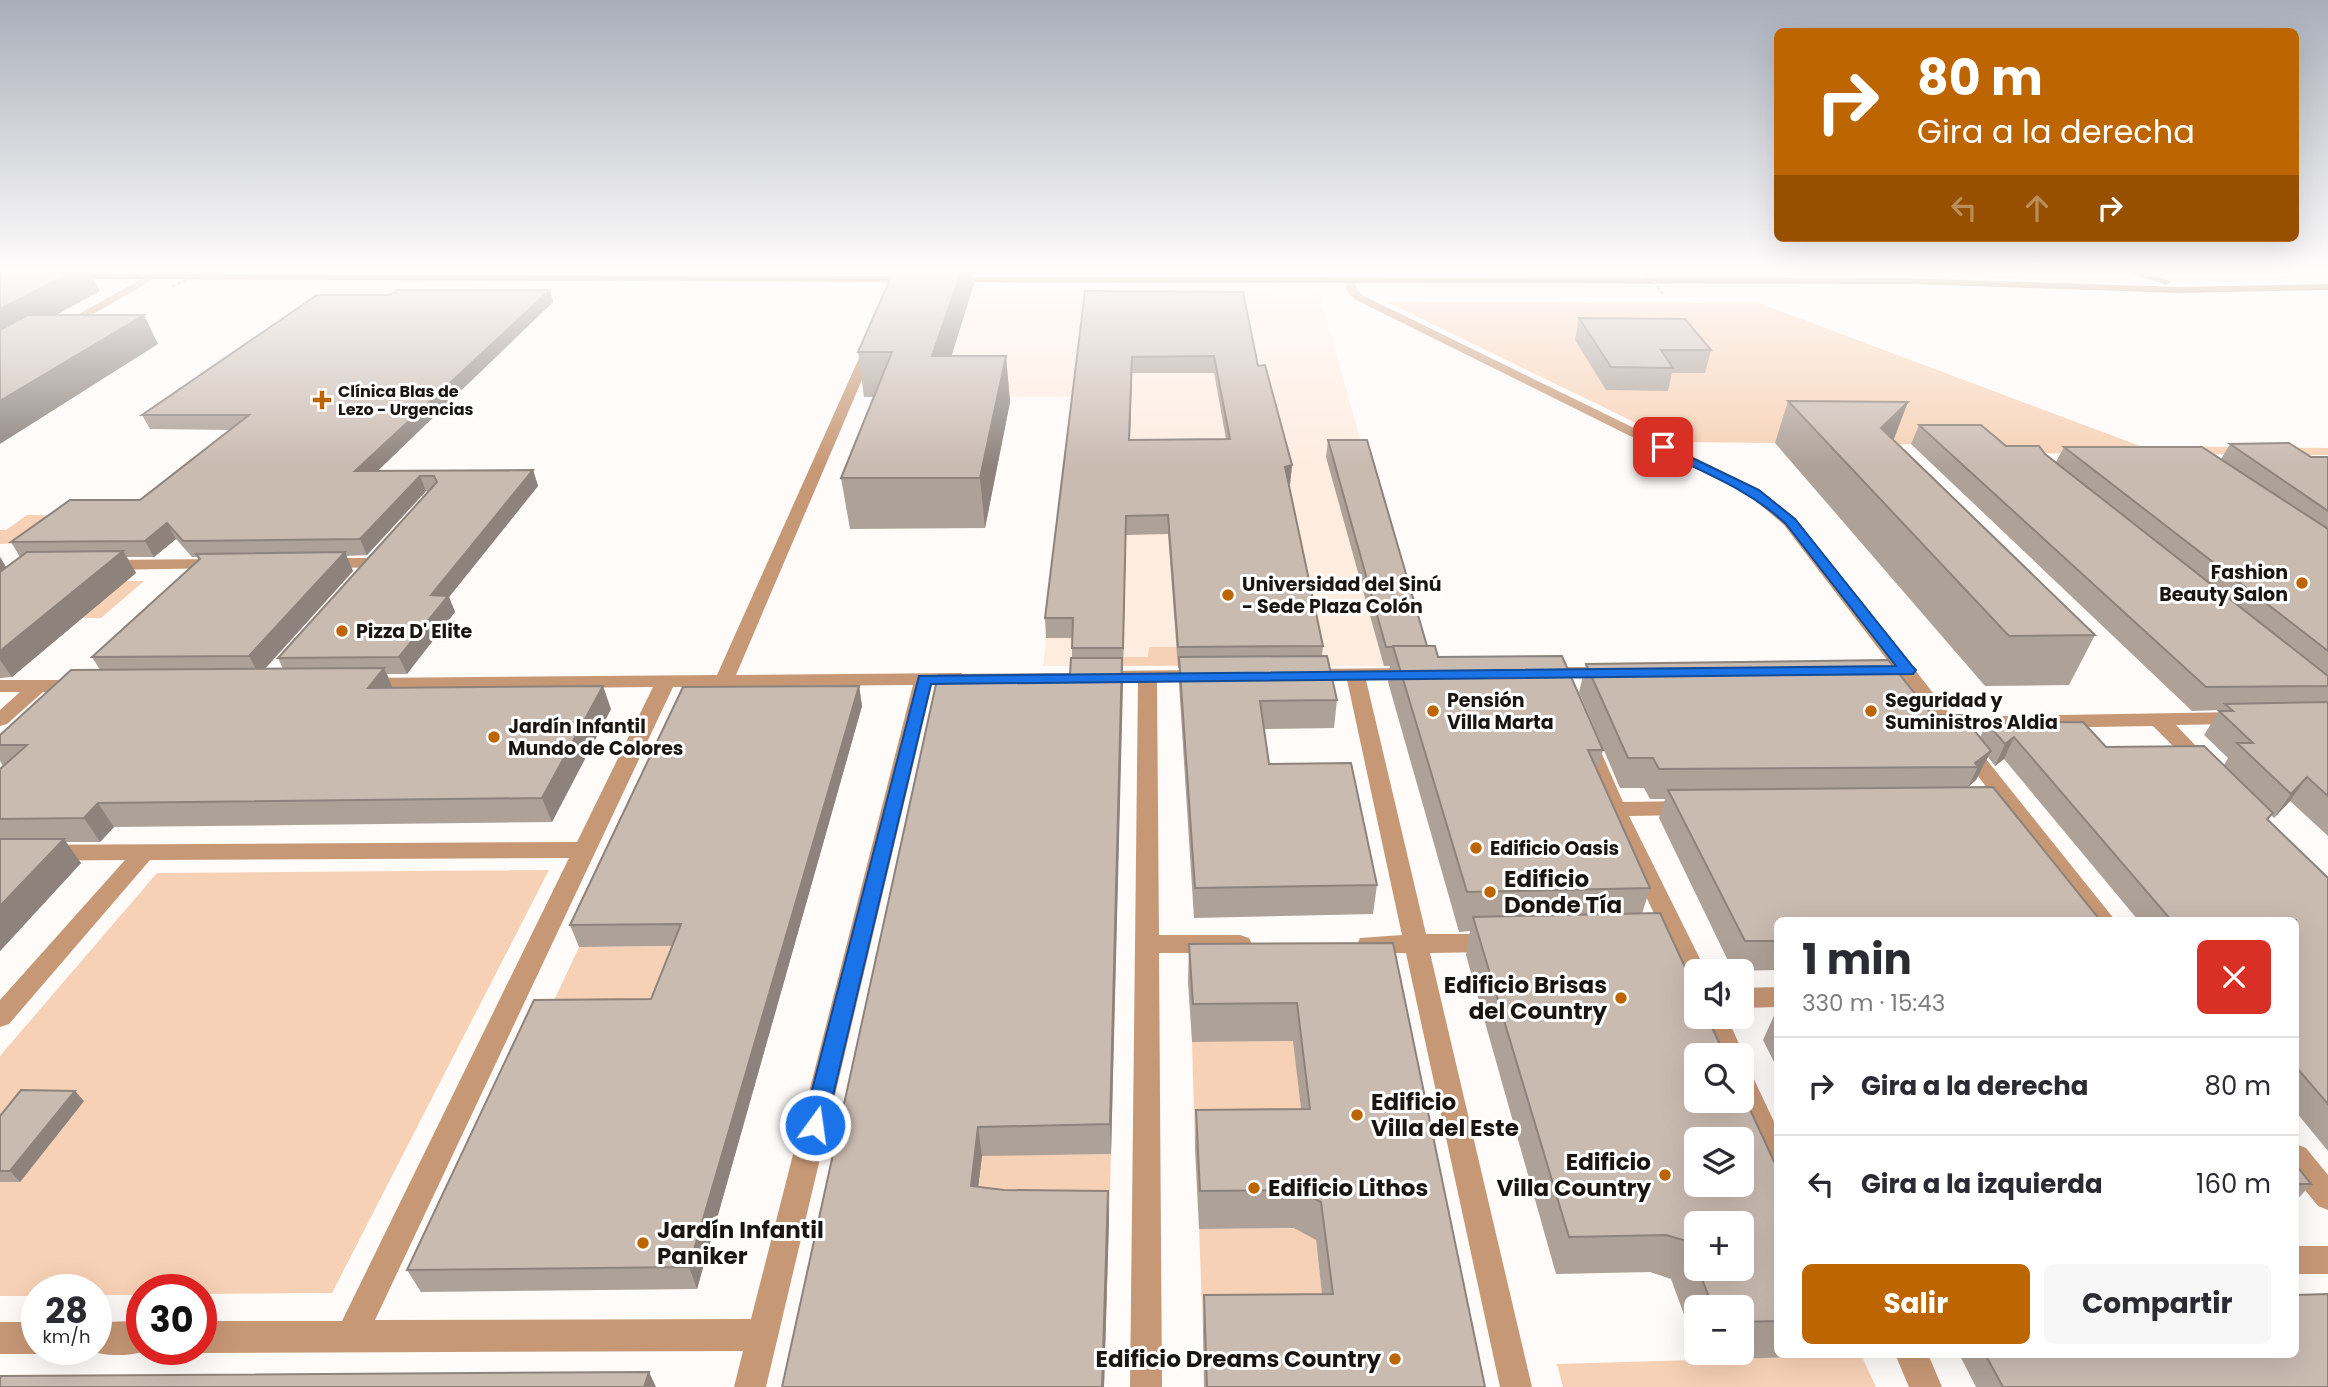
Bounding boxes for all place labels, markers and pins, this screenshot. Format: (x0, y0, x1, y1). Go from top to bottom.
place label: Clínica Blas de Lezo - Urgencias (338, 380, 474, 421)
marker: Clínica Blas de Lezo - Urgencias (312, 390, 332, 410)
pin (1633, 417, 1693, 477)
place label: Fashion Beauty Salon (2159, 559, 2288, 608)
place label: Universidad del Sinú - Sede Plaza Colón (1242, 571, 1442, 620)
marker: Fashion Beauty Salon (2294, 575, 2310, 591)
marker: Universidad del Sinú - Sede Plaza Colón (1220, 587, 1236, 603)
place label: Pizza D' Elite (356, 618, 472, 645)
marker: Pizza D' Elite (334, 623, 350, 639)
place label: Pensión Villa Marta (1447, 687, 1554, 736)
place label: Seguridad y Suministros Aldia (1885, 687, 2058, 736)
marker: Pensión Villa Marta (1425, 703, 1441, 719)
marker: Seguridad y Suministros Aldia (1863, 703, 1879, 719)
place label: Jardín Infantil Mundo de Colores (508, 713, 683, 762)
marker: Jardín Infantil Mundo de Colores (486, 729, 502, 745)
place label: Edificio Oasis (1490, 835, 1619, 862)
marker: Edificio Oasis (1468, 840, 1484, 856)
place label: Edificio Donde Tía (1504, 863, 1622, 921)
marker: Edificio Donde Tía (1482, 884, 1498, 900)
place label: Edificio Brisas del Country (1444, 969, 1607, 1027)
marker: Edificio Brisas del Country (1613, 990, 1629, 1006)
place label: Edificio Villa del Este (1371, 1086, 1519, 1144)
marker: Edificio Villa del Este (1349, 1107, 1365, 1123)
place label: Edificio Villa Country (1496, 1146, 1651, 1204)
marker: Edificio Villa Country (1657, 1167, 1673, 1183)
place label: Edificio Lithos (1268, 1172, 1428, 1204)
marker: Edificio Lithos (1246, 1180, 1262, 1196)
place label: Jardín Infantil Paniker (657, 1214, 824, 1272)
marker: Jardín Infantil Paniker (635, 1235, 651, 1251)
place label: Edificio Dreams Country (1096, 1343, 1381, 1375)
marker: Edificio Dreams Country (1387, 1351, 1403, 1367)

